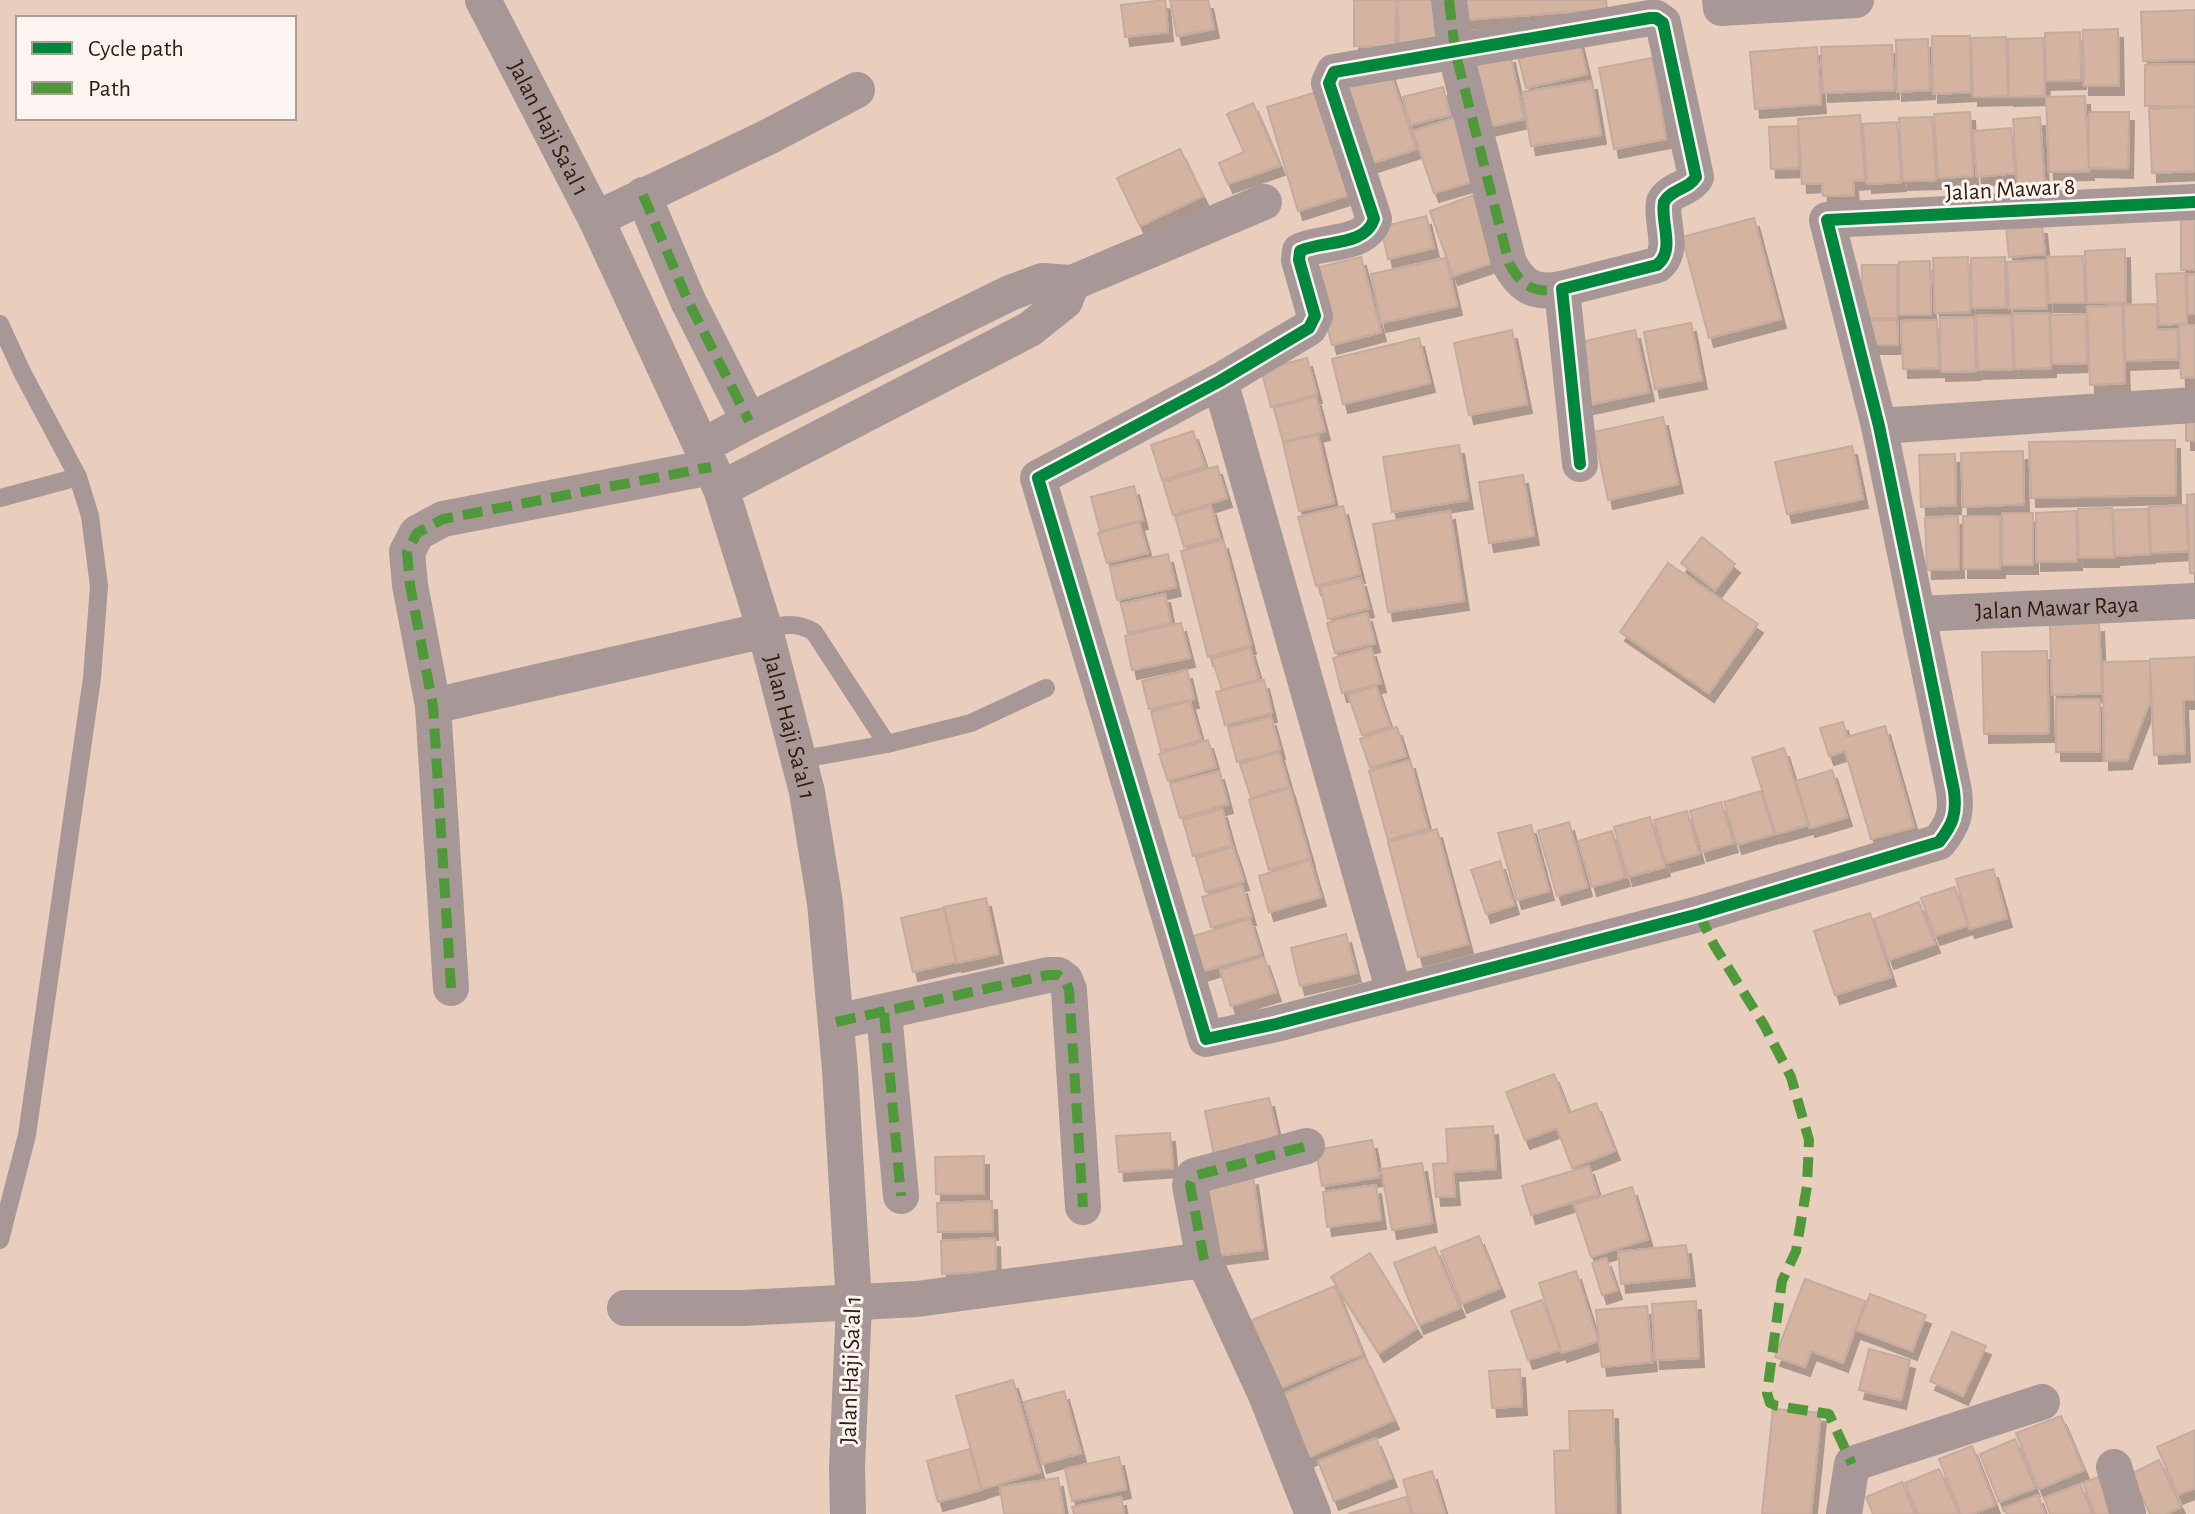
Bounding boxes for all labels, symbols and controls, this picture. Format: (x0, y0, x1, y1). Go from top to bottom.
legend (16, 16, 296, 120)
text: Cycle path (88, 37, 184, 61)
street label: Jalan Haji Sa'al 1 (503, 57, 593, 200)
text: Path (88, 77, 131, 101)
street label: Jalan Mawar 8 (1944, 175, 2076, 205)
street label: Jalan Mawar Raya (1975, 593, 2139, 624)
street label: Jalan Haji Sa'al 1 (759, 652, 819, 801)
street label: Jalan Haji Sa'al 1 (836, 1295, 866, 1445)

